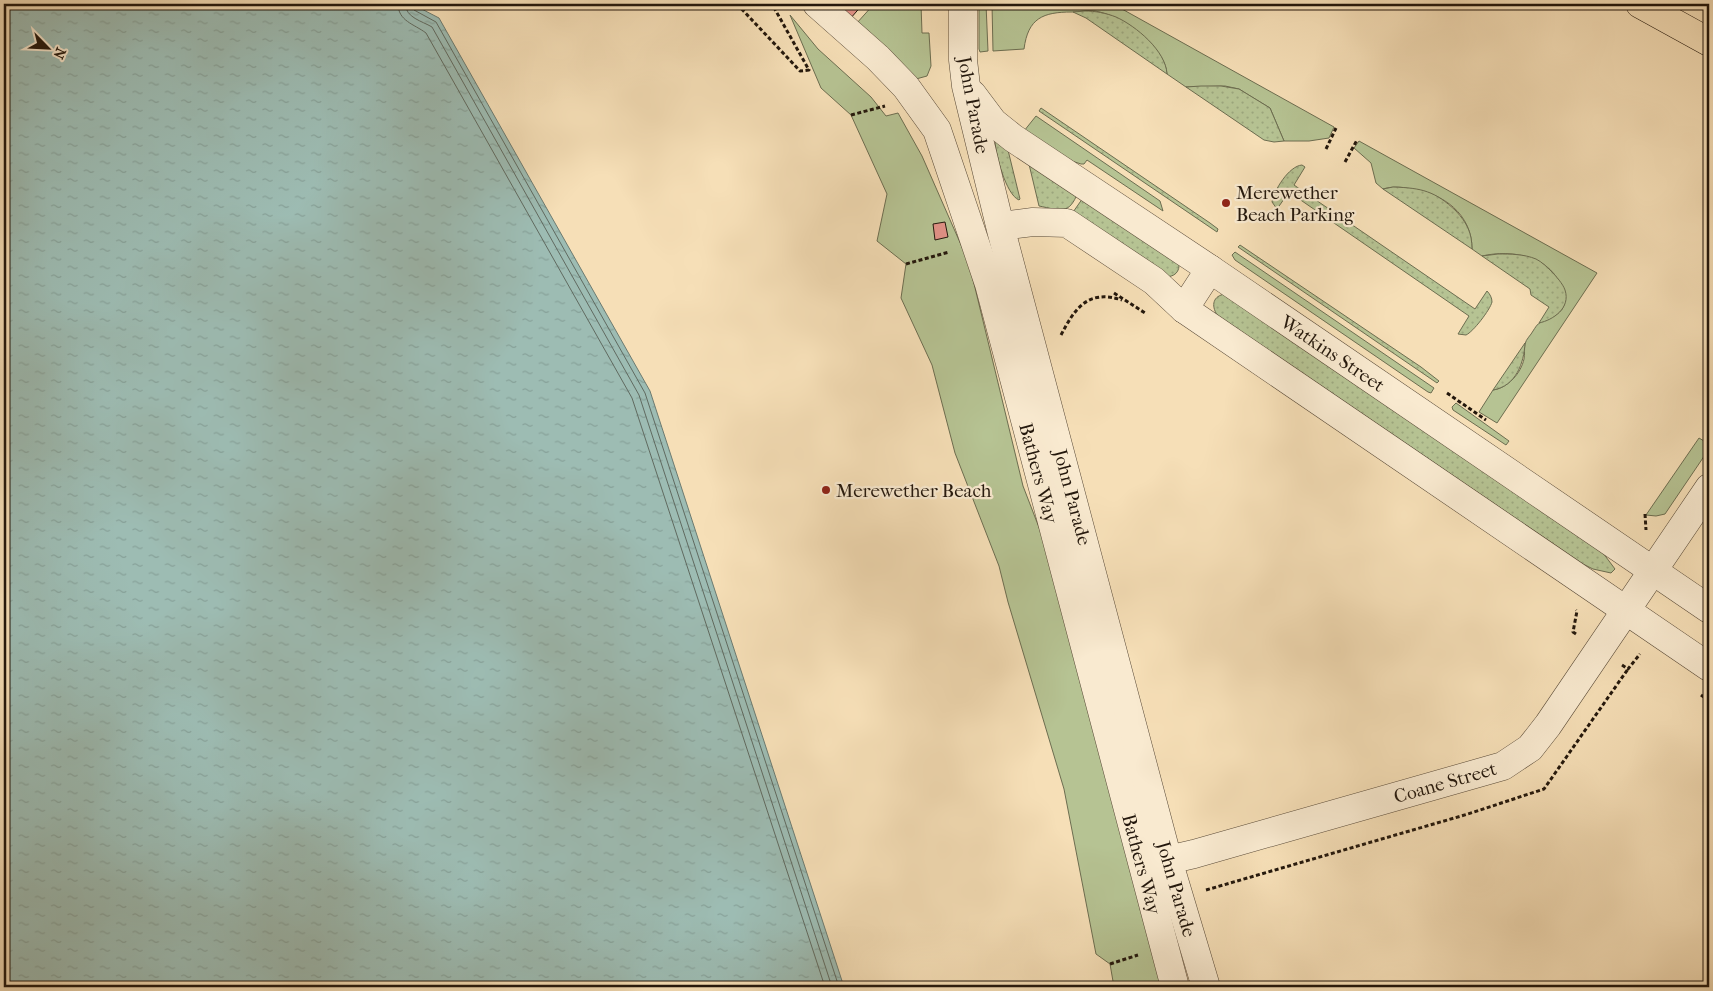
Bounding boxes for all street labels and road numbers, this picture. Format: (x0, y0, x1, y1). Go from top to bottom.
street label: John Parade (952, 53, 993, 156)
street label: Watkins Street (1275, 310, 1389, 397)
street label: Bathers Way (1014, 421, 1062, 527)
street label: John Parade (1048, 445, 1095, 548)
street label: Coane Street (1391, 758, 1499, 808)
street label: Bathers Way (1117, 812, 1165, 918)
street label: John Parade (1151, 837, 1200, 940)

